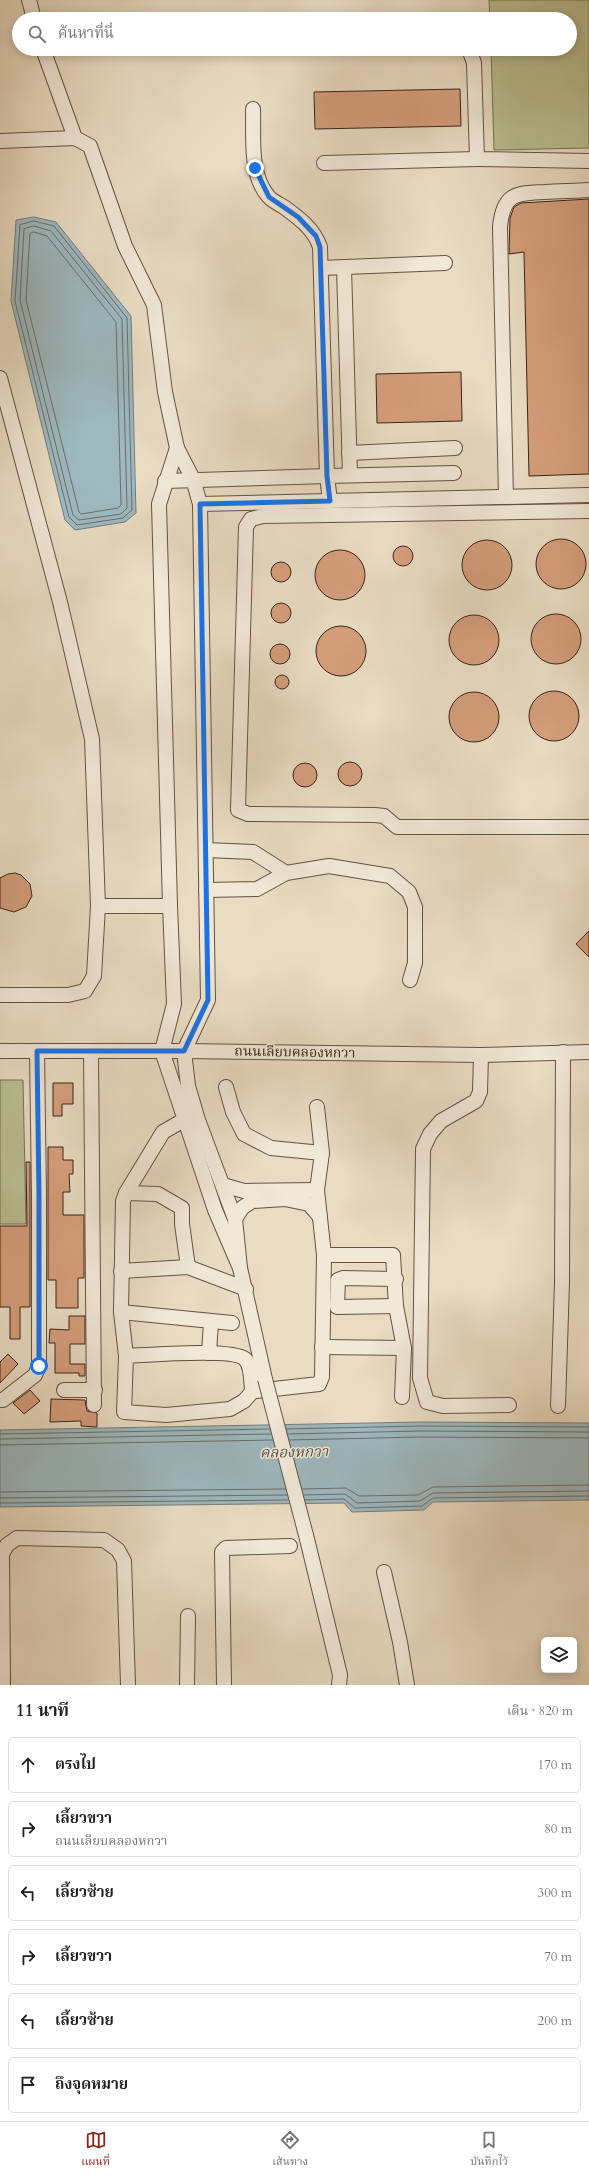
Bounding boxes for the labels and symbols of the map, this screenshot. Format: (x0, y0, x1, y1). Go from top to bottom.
route end (246, 159, 264, 177)
street label: ถนนเลียบคลองหกวา (234, 1041, 356, 1063)
route start (30, 1357, 48, 1375)
water label: คลองหกวา (260, 1441, 329, 1463)

